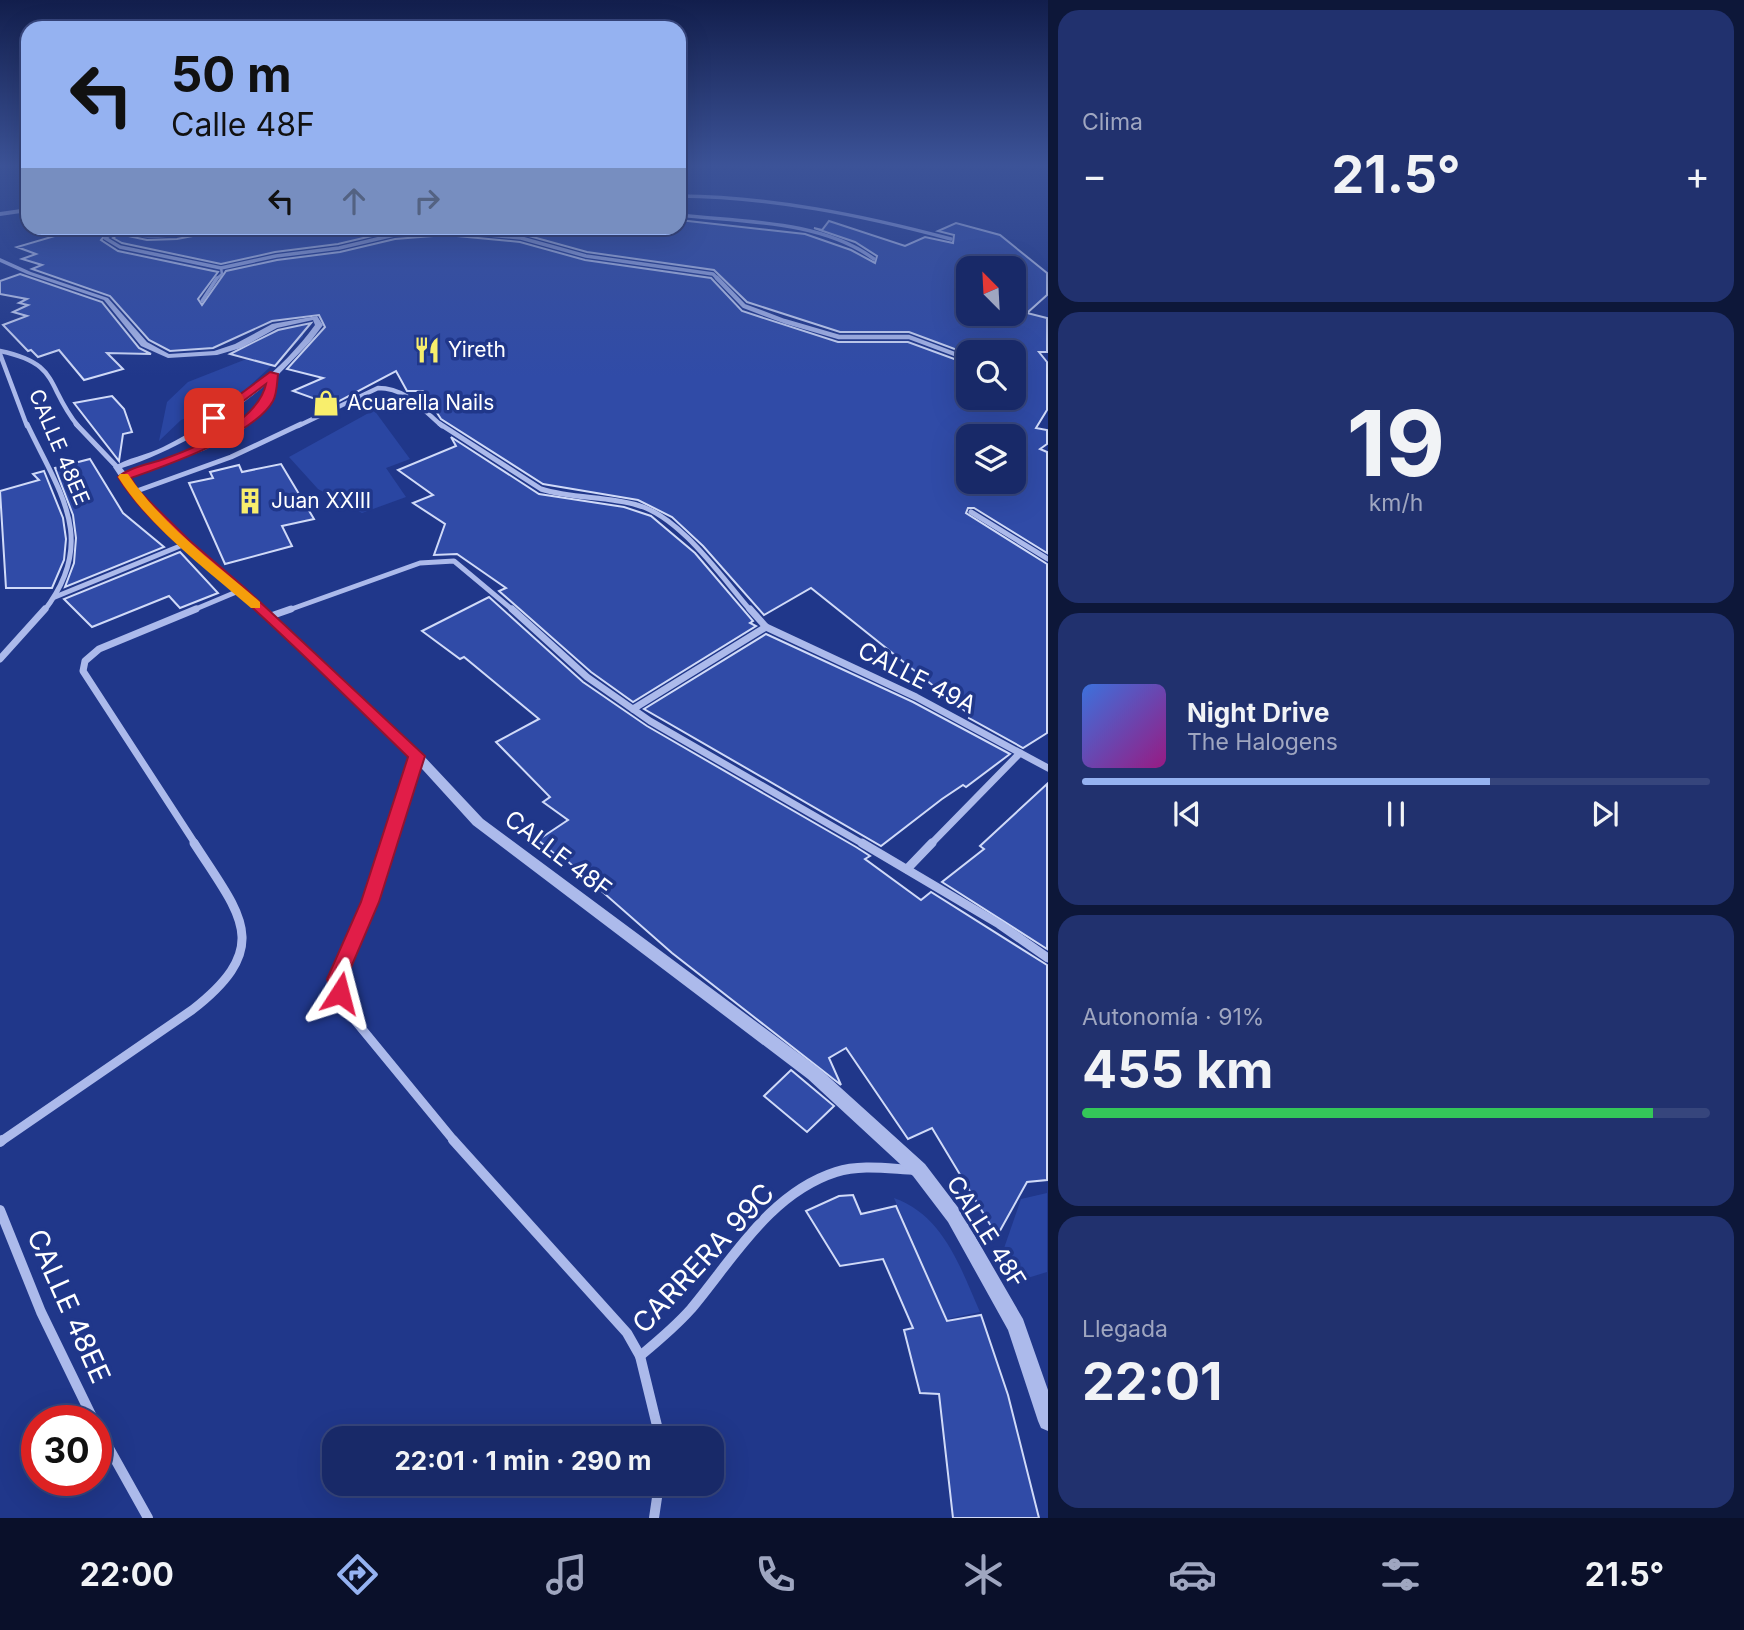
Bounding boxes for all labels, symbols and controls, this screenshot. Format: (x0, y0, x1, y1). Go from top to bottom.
text: 50 m (171, 45, 292, 104)
icon: left (56, 49, 147, 140)
text: Calle 48F (171, 105, 315, 144)
text: Clima (1082, 108, 1143, 136)
text: 21.5° (1331, 143, 1461, 206)
text: − (1082, 152, 1107, 198)
text: + (1685, 152, 1710, 198)
icon: left (262, 182, 300, 220)
icon: ahead (335, 182, 373, 220)
icon: right (408, 182, 446, 220)
north arrow (956, 256, 1026, 326)
map controls (956, 256, 1026, 494)
restaurant icon: Yireth (412, 335, 442, 365)
place label: Yireth (448, 337, 506, 362)
button: search (956, 340, 1026, 410)
street label: CALLE 48EE (24, 385, 95, 509)
pin (184, 388, 244, 448)
shop icon: Acuarella Nails (311, 388, 341, 418)
text: 19 (1347, 388, 1445, 498)
place label: Acuarella Nails (347, 390, 494, 415)
icon: arrive (195, 399, 233, 437)
button: layers (956, 424, 1026, 494)
building icon: Juan XXIII (235, 486, 265, 516)
place label: Juan XXIII (271, 488, 371, 513)
text: km/h (1369, 489, 1423, 517)
street label: CALLE 49A (853, 635, 981, 720)
text: Night Drive (1187, 697, 1329, 728)
text: The Halogens (1187, 728, 1338, 756)
icon: previous (1168, 795, 1206, 833)
icon: pause (1377, 795, 1415, 833)
icon: next (1586, 795, 1624, 833)
street label: CALLE 48F (499, 804, 618, 903)
position arrow (303, 956, 377, 1030)
text: Autonomía · 91% (1082, 1003, 1264, 1031)
text: 455 km (1082, 1038, 1274, 1101)
street label: CALLE 48F (941, 1170, 1032, 1293)
street label: CARRERA 99C (625, 1176, 781, 1340)
street label: CALLE 48EE (20, 1224, 118, 1388)
text: Llegada (1082, 1315, 1168, 1343)
text: 22:01 (1082, 1350, 1222, 1413)
speed limit sign: 30 (21, 1405, 112, 1496)
text: 22:01 · 1 min · 290 m (394, 1445, 652, 1476)
icon: directions (333, 1550, 382, 1599)
icon: music (542, 1550, 591, 1599)
icon: phone (751, 1550, 800, 1599)
icon: climate (959, 1550, 1008, 1599)
icon: car (1168, 1550, 1217, 1599)
icon: filters (1376, 1550, 1425, 1599)
text: 22:00 (80, 1555, 174, 1594)
text: 21.5° (1585, 1555, 1664, 1594)

